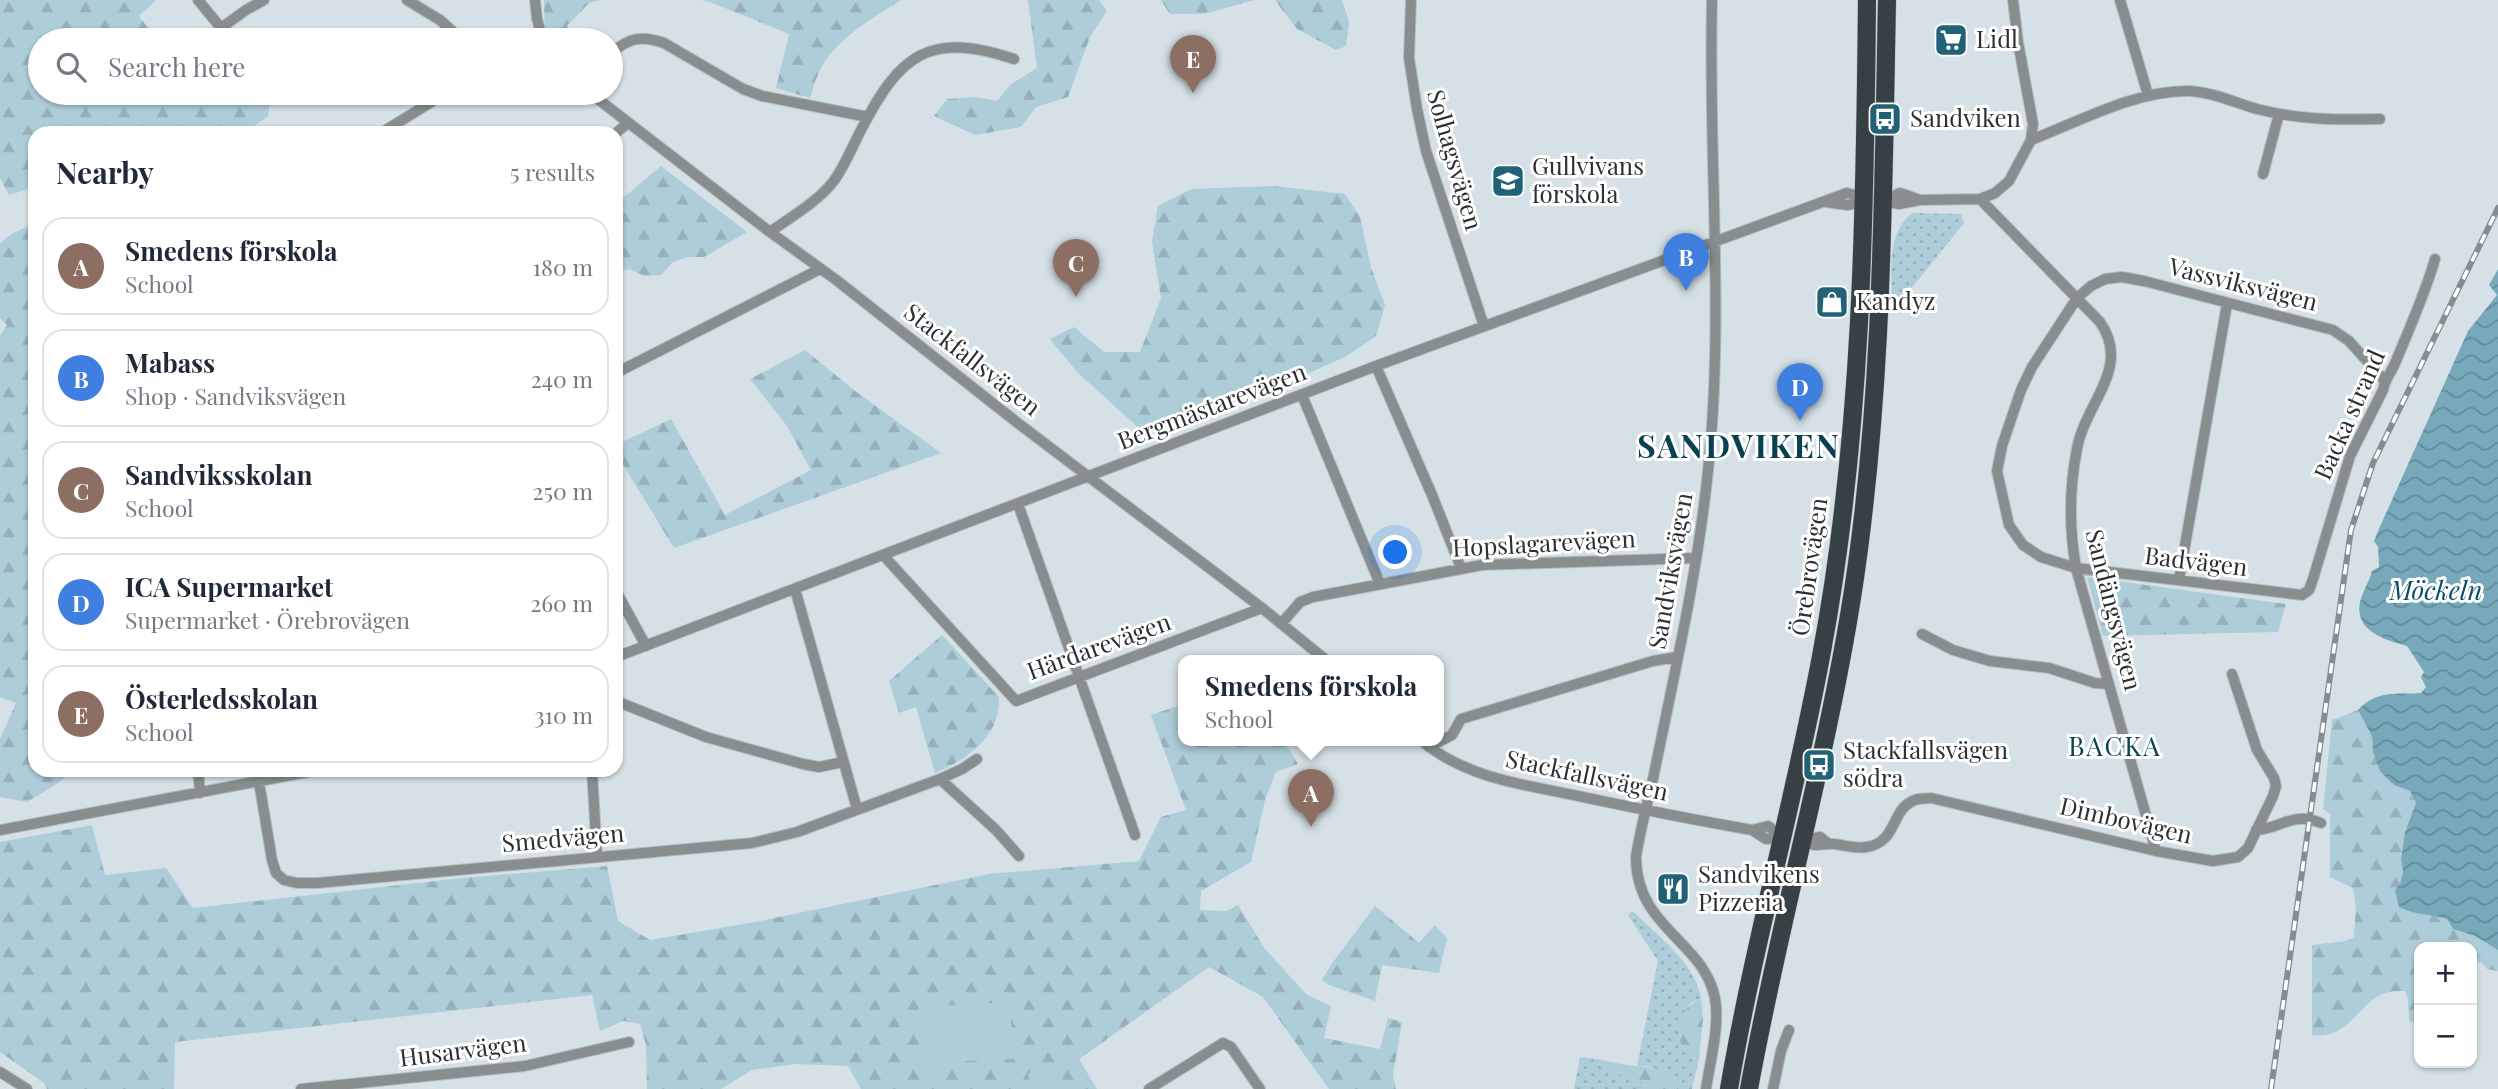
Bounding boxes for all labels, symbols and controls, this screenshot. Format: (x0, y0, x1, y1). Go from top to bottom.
supermarket icon: Lidl (1932, 21, 1970, 59)
place label: Lidl (1976, 22, 2018, 54)
search box (28, 28, 623, 105)
pin: E (1170, 35, 1216, 93)
icon: search (52, 48, 90, 86)
text: Search here (108, 49, 245, 84)
street label: Solhagsvägen (1421, 86, 1491, 233)
bus stop icon: Sandviken (1866, 100, 1904, 138)
place label: Sandviken (1910, 101, 2021, 133)
place label: Gullvivans förskola (1532, 149, 1644, 209)
text: Nearby (56, 152, 154, 192)
text: 5 results (510, 156, 595, 187)
school or university icon: Gullvivans förskola (1489, 162, 1527, 200)
text: Smedens förskola (125, 233, 337, 268)
pin: B (1663, 233, 1709, 291)
pin: C (1053, 239, 1099, 297)
street label: Vassviksvägen (2165, 249, 2321, 317)
text: A (73, 251, 89, 282)
text: 180 m (533, 251, 593, 282)
text: School (125, 268, 194, 299)
shop icon: Kandyz (1813, 283, 1851, 321)
place label: Kandyz (1856, 284, 1935, 316)
street label: Stackfallsvägen (898, 295, 1048, 422)
street label: Backa strand (2305, 344, 2391, 484)
text: Mabass (125, 345, 215, 380)
street label: Bergmästarevägen (1112, 354, 1310, 456)
text: B (73, 363, 89, 394)
text: 240 m (531, 363, 593, 394)
pin: D (1777, 363, 1823, 421)
text: Shop · Sandviksvägen (125, 380, 346, 411)
district label: SANDVIKEN (1637, 423, 1841, 466)
text: Sandviksskolan (125, 457, 312, 492)
text: C (73, 475, 89, 506)
text: 250 m (532, 475, 593, 506)
street label: Sandviksvägen (1640, 490, 1699, 651)
text: School (125, 492, 194, 523)
street label: Örebrovägen (1782, 496, 1834, 638)
street label: Hopslagarevägen (1451, 521, 1636, 563)
street label: Sandängsvägen (2079, 526, 2150, 693)
your location (1378, 535, 1412, 569)
street label: Badvägen (2143, 538, 2249, 582)
text: ICA Supermarket (125, 569, 333, 604)
water label: Möckeln (2389, 572, 2482, 607)
text: D (72, 587, 90, 618)
text: 260 m (530, 587, 593, 618)
text: Supermarket · Örebrovägen (125, 604, 410, 635)
street label: Härdarevägen (1022, 604, 1175, 686)
popup (1178, 655, 1444, 746)
text: Smedens förskola (1205, 668, 1417, 703)
text: Österledsskolan (125, 681, 318, 716)
text: E (74, 699, 88, 730)
text: 310 m (534, 699, 593, 730)
text: School (1205, 703, 1273, 734)
text: School (125, 716, 194, 747)
district label: BACKA (2068, 728, 2162, 763)
place label: Stackfallsvägen södra (1843, 733, 2008, 793)
street label: Stackfallsvägen (1503, 741, 1671, 807)
bus stop icon: Stackfallsvägen södra (1800, 746, 1838, 784)
pin: A (1288, 769, 1334, 827)
street label: Dimbovägen (2057, 788, 2196, 850)
street label: Smedvägen (500, 816, 625, 858)
place label: Sandvikens Pizzeria (1698, 857, 1820, 917)
restaurant icon: Sandvikens Pizzeria (1654, 870, 1692, 908)
map controls (2414, 942, 2477, 1068)
button: + (2414, 942, 2477, 1005)
button: − (2414, 1005, 2477, 1068)
street label: Husarvägen (397, 1025, 528, 1073)

